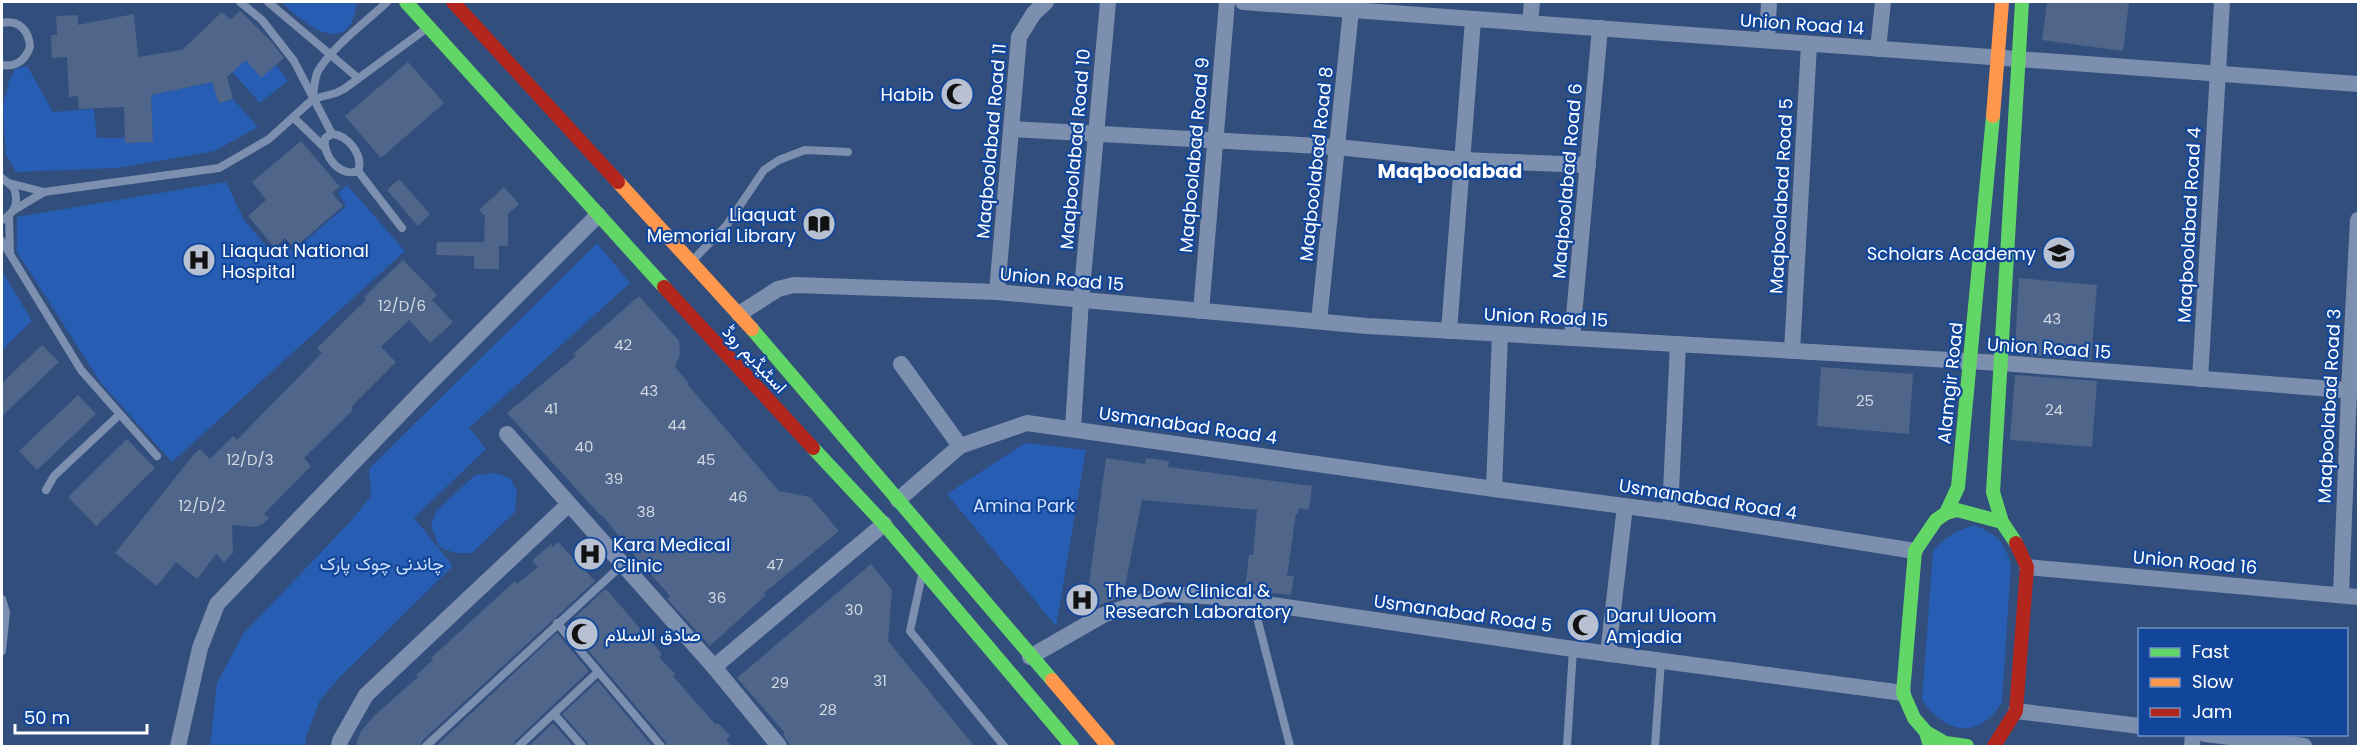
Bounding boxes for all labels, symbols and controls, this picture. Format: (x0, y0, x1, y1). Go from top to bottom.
street label: Union Road 14 (1739, 7, 1865, 41)
street label: Maqboolabad Road 11 (970, 42, 1012, 240)
street label: Maqboolabad Road 10 (1054, 47, 1096, 251)
street label: Maqboolabad Road 9 (1173, 56, 1215, 254)
street label: Maqboolabad Road 8 (1293, 65, 1339, 263)
mosque icon: Habib (939, 76, 975, 112)
place label: Habib (881, 82, 934, 107)
street label: Maqboolabad Road 6 (1546, 82, 1588, 280)
street label: Maqboolabad Road 5 (1763, 98, 1799, 294)
street label: Maqboolabad Road 4 (2171, 127, 2207, 323)
district label: Maqboolabad (1378, 157, 1522, 185)
place label: Liaquat Memorial Library (647, 202, 796, 248)
library icon: Liaquat Memorial Library (801, 206, 837, 242)
school or university icon: Scholars Academy (2041, 235, 2077, 271)
place label: Liaquat National Hospital (222, 238, 369, 284)
place label: Scholars Academy (1867, 241, 2036, 266)
hospital icon: Liaquat National Hospital (181, 242, 217, 278)
street label: Union Road 15 (999, 261, 1125, 297)
house number: 12/D/6 (378, 295, 426, 316)
street label: Union Road 15 (1483, 301, 1609, 333)
house number: 43 (2043, 308, 2061, 329)
street label: Maqboolabad Road 3 (2311, 308, 2347, 504)
street label: اسٹیڈیم روڈ (717, 319, 793, 399)
street label: Alamgir Road (1931, 321, 1969, 445)
street label: Union Road 15 (1986, 331, 2112, 365)
house number: 42 (614, 334, 632, 355)
house number: 43 (640, 380, 658, 401)
house number: 25 (1856, 390, 1874, 411)
house number: 41 (544, 398, 558, 419)
house number: 24 (2045, 399, 2063, 420)
street label: Usmanabad Road 4 (1097, 400, 1279, 450)
house number: 44 (668, 414, 686, 435)
house number: 40 (575, 436, 593, 457)
house number: 12/D/3 (226, 449, 274, 470)
house number: 45 (697, 449, 715, 470)
house number: 39 (605, 468, 623, 489)
street label: Usmanabad Road 4 (1617, 473, 1799, 525)
house number: 46 (729, 486, 747, 507)
park label: Amina Park (973, 493, 1076, 518)
house number: 12/D/2 (179, 495, 225, 516)
house number: 38 (637, 501, 655, 522)
place label: Kara Medical Clinic (613, 532, 730, 578)
hospital icon: Kara Medical Clinic (572, 536, 608, 572)
street label: Union Road 16 (2132, 544, 2258, 580)
park label: چاندنی چوک پارک (320, 551, 444, 576)
house number: 47 (766, 554, 784, 575)
place label: The Dow Clinical & Research Laboratory (1105, 578, 1291, 624)
hospital icon: The Dow Clinical & Research Laboratory (1064, 582, 1100, 618)
house number: 36 (708, 587, 726, 608)
street label: Usmanabad Road 5 (1372, 588, 1554, 638)
house number: 30 (845, 599, 863, 620)
place label: Darul Uloom Amjadia (1606, 603, 1717, 649)
mosque icon: Darul Uloom Amjadia (1565, 607, 1601, 643)
mosque icon: صادق الاسلام (564, 616, 600, 652)
place label: صادق الاسلام (605, 622, 701, 647)
legend (2138, 628, 2348, 736)
text: Fast (2192, 639, 2229, 664)
text: Slow (2192, 669, 2234, 694)
house number: 31 (873, 670, 887, 691)
house number: 29 (771, 672, 789, 693)
scale bar (15, 697, 147, 735)
house number: 28 (819, 699, 837, 720)
text: Jam (2192, 699, 2232, 724)
text: 50 m (24, 705, 70, 730)

